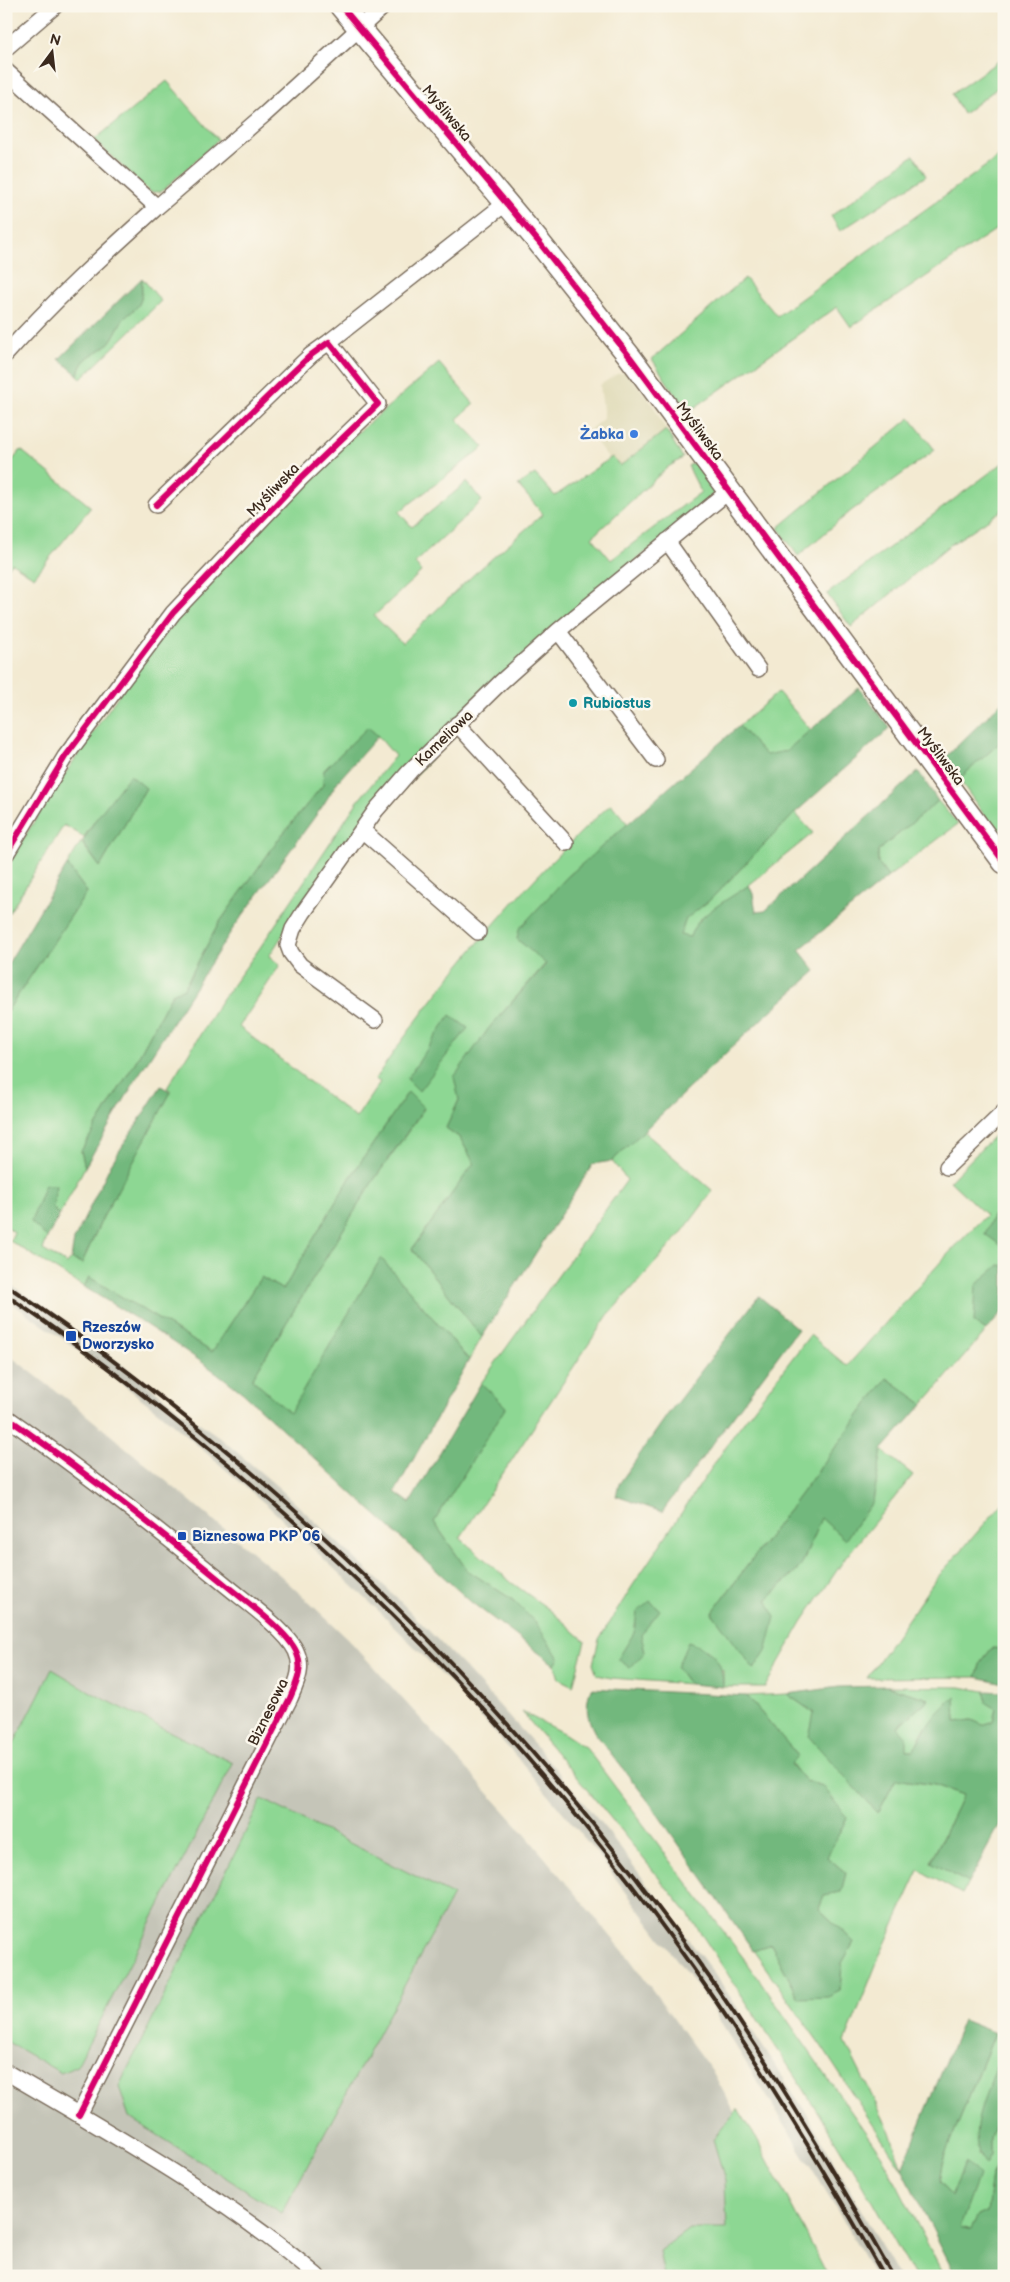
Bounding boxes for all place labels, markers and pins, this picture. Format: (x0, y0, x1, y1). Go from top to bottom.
place label: Żabka (580, 424, 624, 444)
marker: Żabka (628, 428, 640, 440)
place label: Rubiostus (583, 694, 651, 713)
marker: Rubiostus (567, 697, 579, 709)
place label: Rzeszów Dworzysko (82, 1318, 155, 1354)
marker: Rzeszów Dworzysko (64, 1329, 78, 1343)
place label: Biznesowa PKP 06 (192, 1527, 320, 1546)
marker: Biznesowa PKP 06 (176, 1530, 188, 1542)

